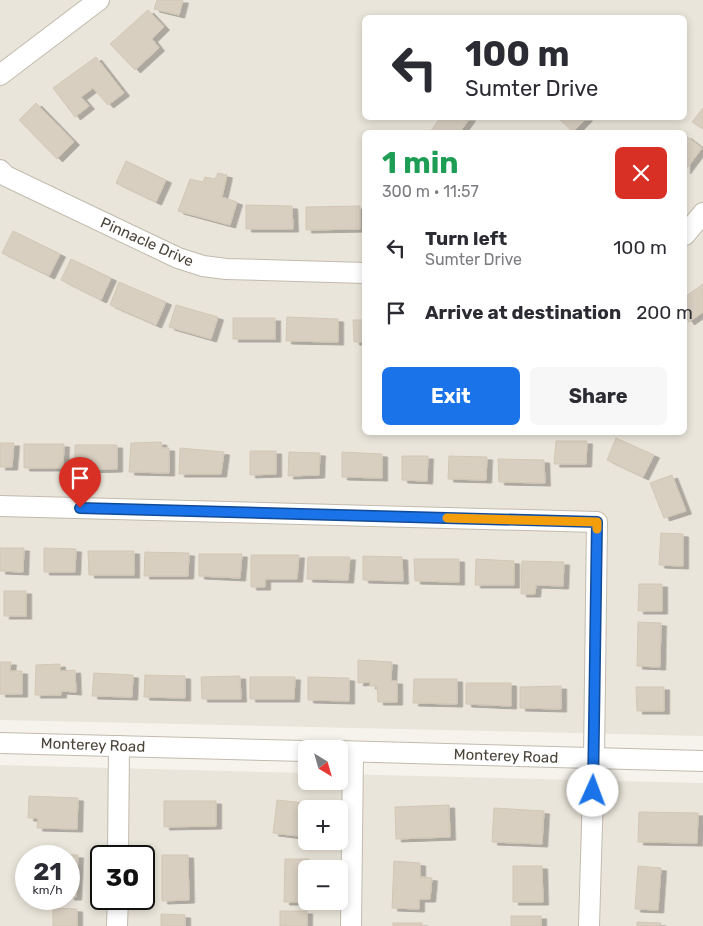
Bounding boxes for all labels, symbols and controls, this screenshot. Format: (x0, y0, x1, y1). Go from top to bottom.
text: 100 m (465, 33, 570, 75)
icon: left (382, 35, 447, 100)
text: Sumter Drive (465, 75, 598, 102)
text: 1 min (382, 145, 459, 181)
button: close (615, 147, 667, 199)
text: 300 m · 11:57 (382, 182, 479, 201)
street label: Pinnacle Drive (98, 213, 196, 271)
text: Turn left (425, 227, 507, 250)
icon: left (382, 234, 410, 262)
text: 100 m (613, 236, 667, 259)
text: Sumter Drive (425, 250, 522, 269)
icon: arrive (382, 299, 410, 327)
text: Arrive at destination (425, 301, 621, 324)
text: 200 m (636, 301, 693, 324)
button: Exit (382, 367, 520, 425)
button: Share (530, 367, 667, 425)
pin (59, 457, 101, 508)
icon: arrive (66, 464, 94, 492)
street label: Monterey Road (40, 734, 146, 756)
north arrow (298, 740, 348, 790)
map controls (298, 740, 348, 910)
street label: Monterey Road (453, 745, 559, 767)
position arrow (566, 764, 618, 816)
button: + (298, 800, 348, 850)
speed limit sign: 30 (90, 845, 155, 910)
text: 21 (33, 857, 62, 886)
button: − (298, 860, 348, 910)
text: km/h (33, 883, 62, 897)

